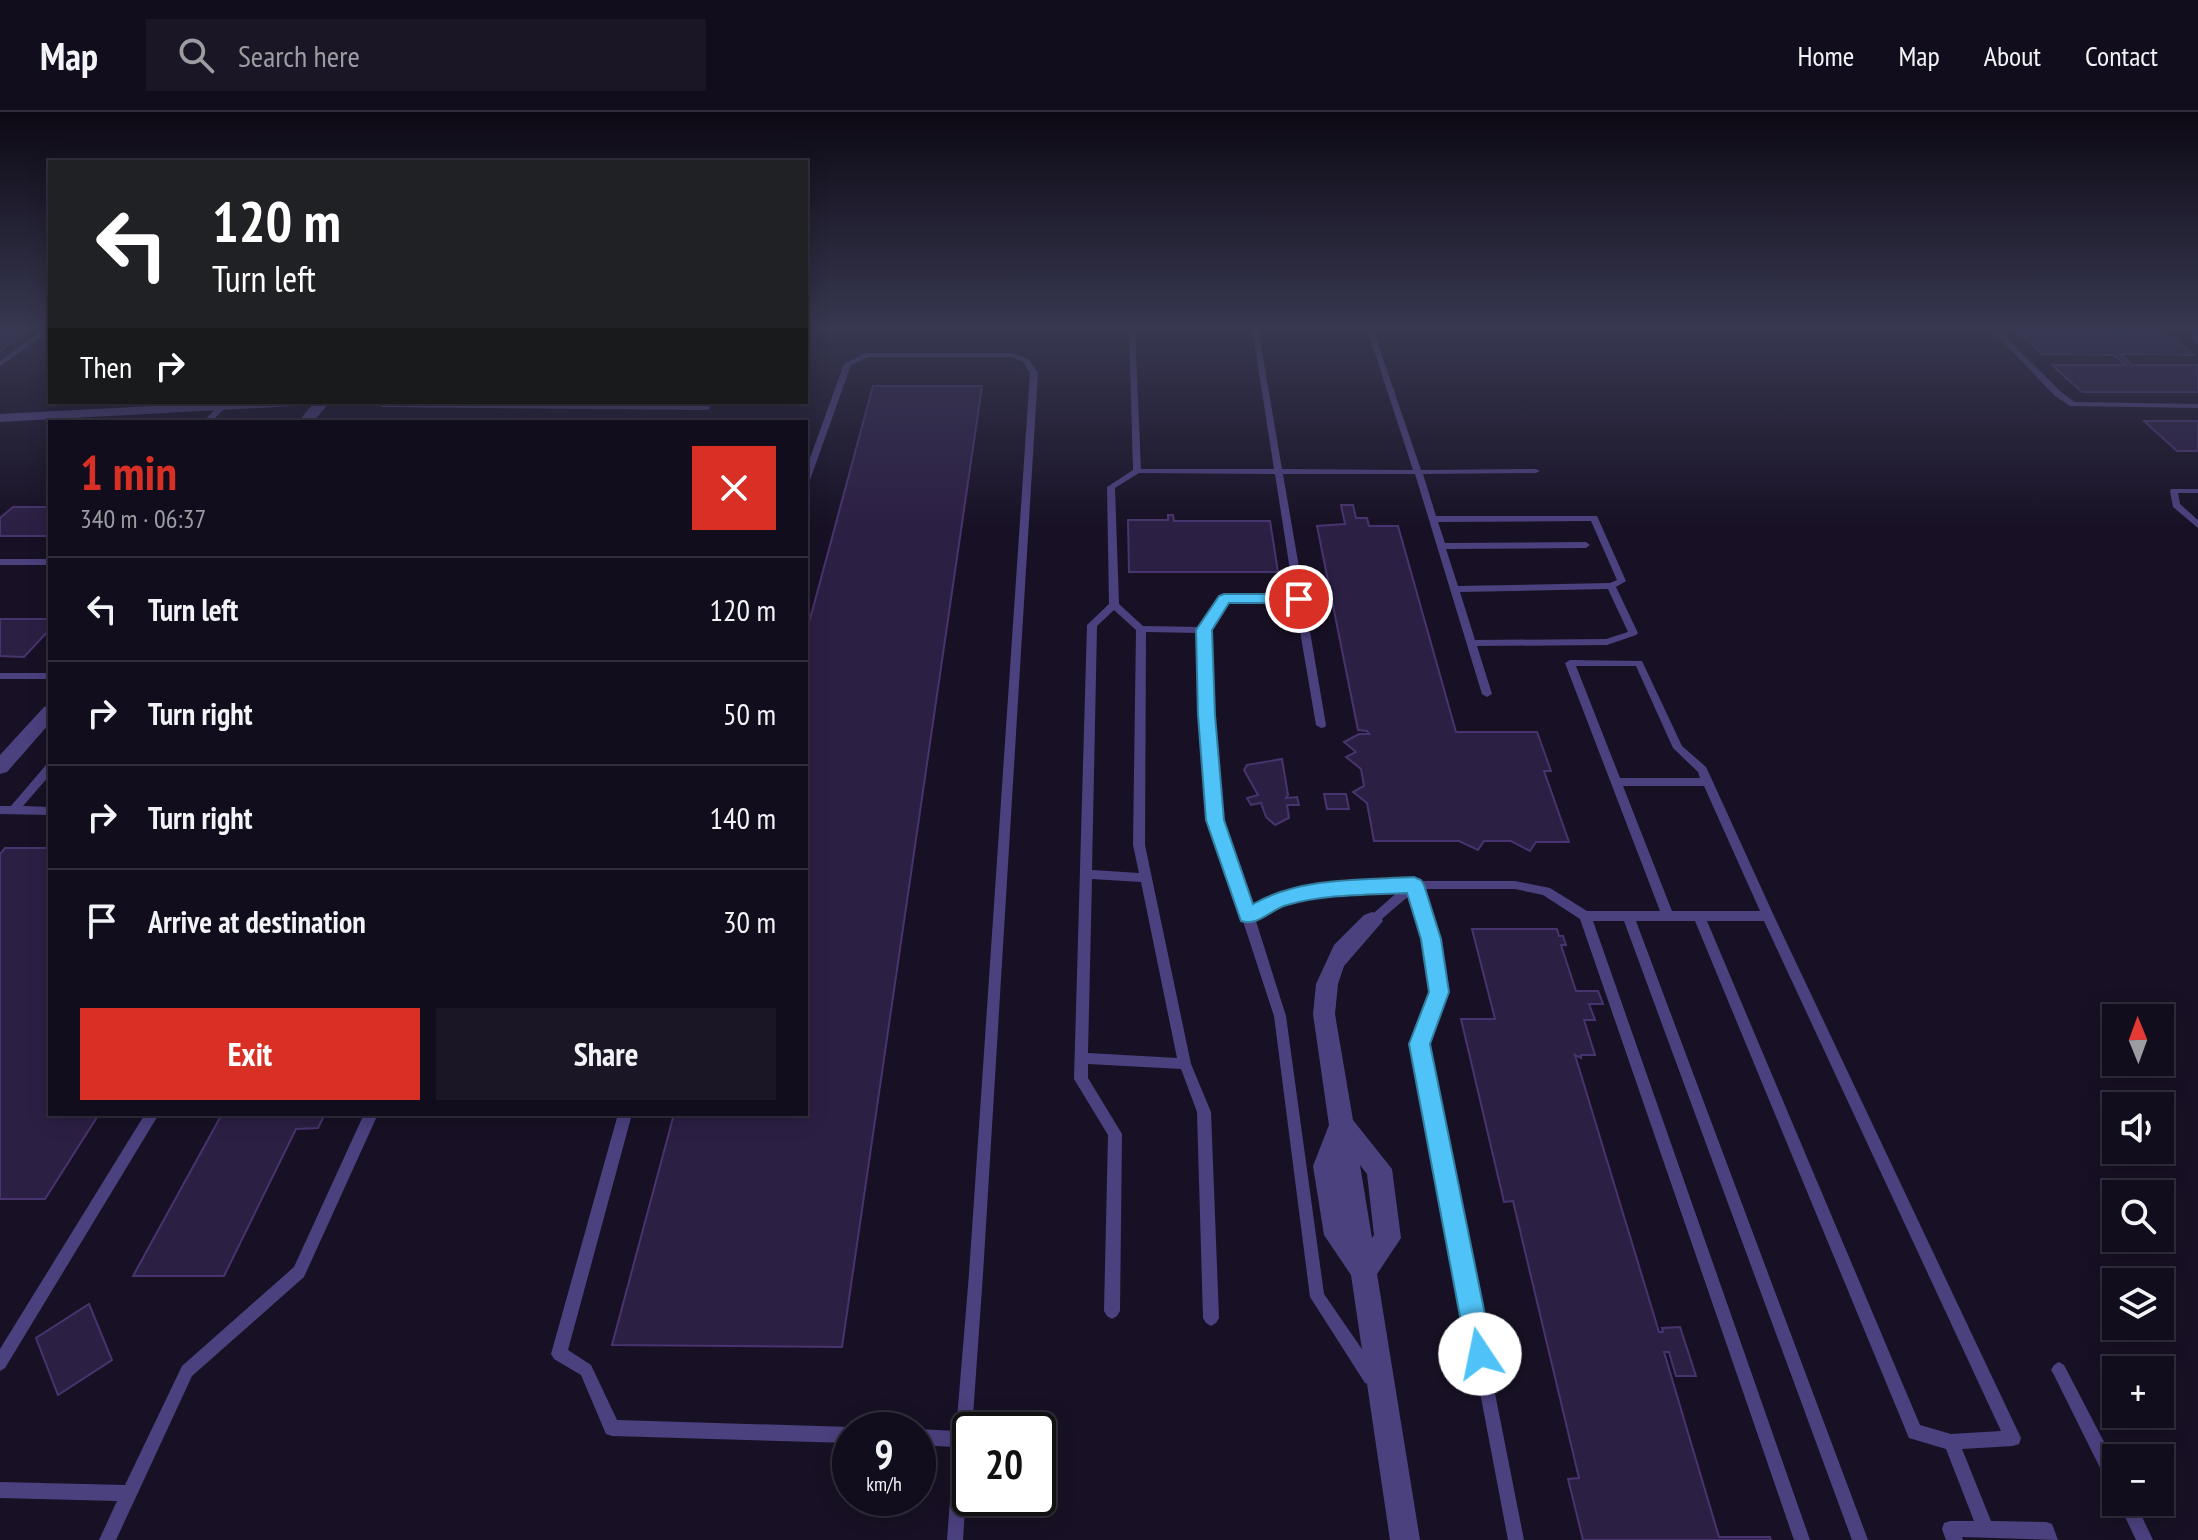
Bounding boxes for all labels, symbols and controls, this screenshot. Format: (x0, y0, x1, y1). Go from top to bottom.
search box (146, 19, 706, 91)
text: Map (40, 31, 98, 80)
icon: search (174, 33, 218, 77)
text: Search here (238, 36, 360, 75)
text: Home (1798, 37, 1854, 74)
text: Map (1898, 37, 1940, 74)
text: About (1984, 37, 2041, 74)
text: Contact (2085, 37, 2158, 74)
text: 120 m (212, 185, 341, 257)
icon: left (80, 192, 184, 296)
text: Turn left (212, 255, 316, 302)
icon: right (148, 344, 192, 388)
text: Then (80, 347, 132, 386)
text: 1 min (80, 441, 177, 503)
button: close (692, 446, 776, 530)
text: 340 m · 06:37 (80, 502, 206, 535)
pin (1265, 565, 1333, 633)
icon: arrive (1277, 577, 1321, 621)
icon: left (80, 587, 124, 631)
text: Turn left (148, 590, 238, 629)
text: 120 m (710, 590, 776, 629)
icon: right (80, 691, 124, 735)
text: Turn right (148, 694, 252, 733)
text: 50 m (723, 694, 776, 733)
icon: right (80, 795, 124, 839)
text: Turn right (148, 798, 252, 837)
text: 140 m (710, 798, 776, 837)
icon: arrive (80, 899, 124, 943)
text: Arrive at destination (148, 902, 366, 941)
text: 30 m (723, 902, 776, 941)
north arrow (2102, 1004, 2174, 1076)
map controls (2102, 1004, 2174, 1516)
button: Exit (80, 1008, 420, 1100)
button: Share (436, 1008, 776, 1100)
button: sound (2102, 1092, 2174, 1164)
button: search (2102, 1180, 2174, 1252)
button: layers (2102, 1268, 2174, 1340)
position arrow (1438, 1312, 1522, 1396)
button: + (2102, 1356, 2174, 1428)
speed limit sign: 20 (952, 1412, 1056, 1516)
text: 9 (874, 1428, 894, 1480)
button: − (2102, 1444, 2174, 1516)
text: km/h (866, 1471, 902, 1497)

